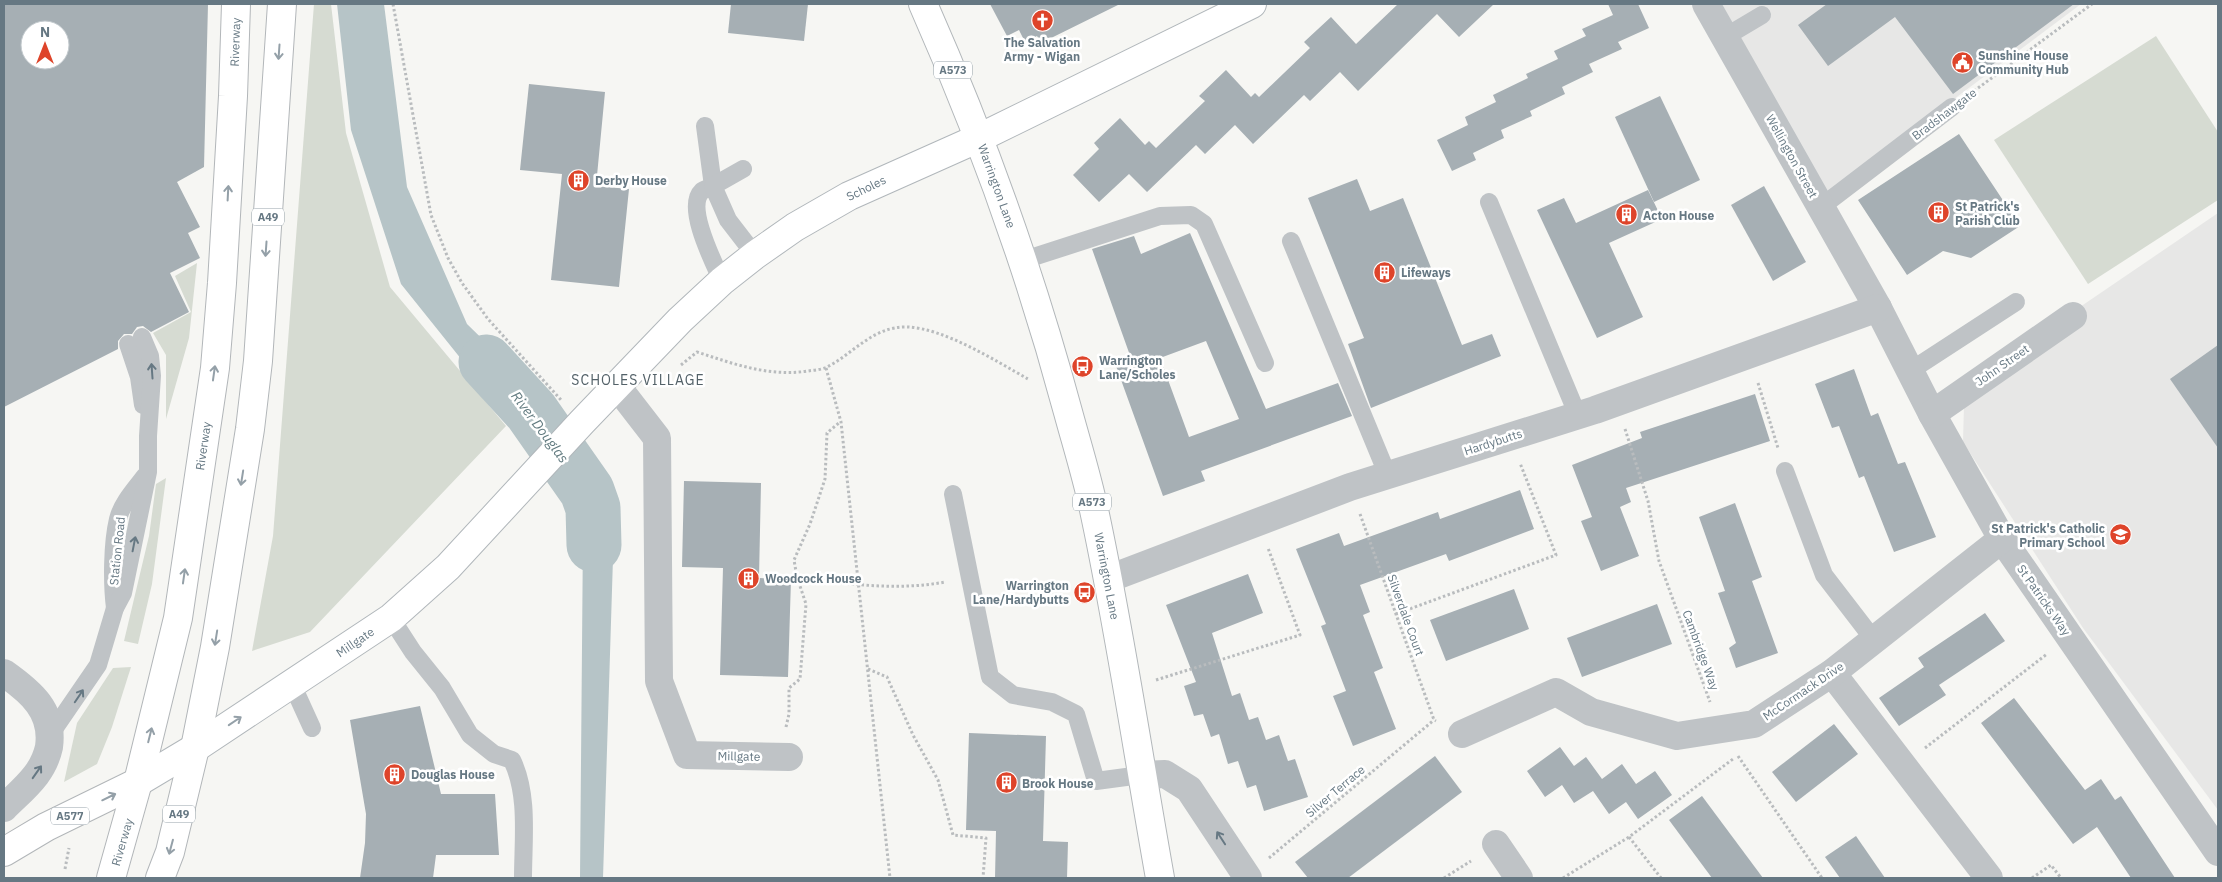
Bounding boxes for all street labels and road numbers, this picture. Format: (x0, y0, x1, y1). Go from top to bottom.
street label: Riverway (227, 17, 243, 67)
road number: A573 (934, 62, 972, 78)
street label: Bradshawgate (1909, 85, 1980, 143)
street label: Wellington Street (1763, 112, 1821, 200)
street label: Warrington Lane (975, 142, 1019, 230)
street label: Scholes (844, 172, 888, 204)
road number: A49 (252, 208, 284, 226)
street label: John Street (1972, 341, 2032, 389)
street label: Riverway (192, 421, 214, 471)
street label: Hardybutts (1462, 426, 1524, 458)
road number: A573 (1073, 494, 1111, 511)
street label: Station Road (106, 516, 128, 586)
street label: Warrington Lane (1091, 531, 1123, 621)
street label: St Patricks Way (2014, 562, 2074, 638)
street label: Silverdale Court (1384, 572, 1428, 658)
street label: Cambridge Way (1680, 608, 1722, 692)
street label: Millgate (333, 624, 377, 660)
street label: McCormack Drive (1760, 658, 1847, 724)
street label: Millgate (718, 748, 761, 764)
street label: Silver Terrace (1302, 761, 1368, 820)
road number: A49 (163, 806, 195, 822)
road number: A577 (51, 808, 89, 824)
street label: Riverway (108, 816, 136, 868)

